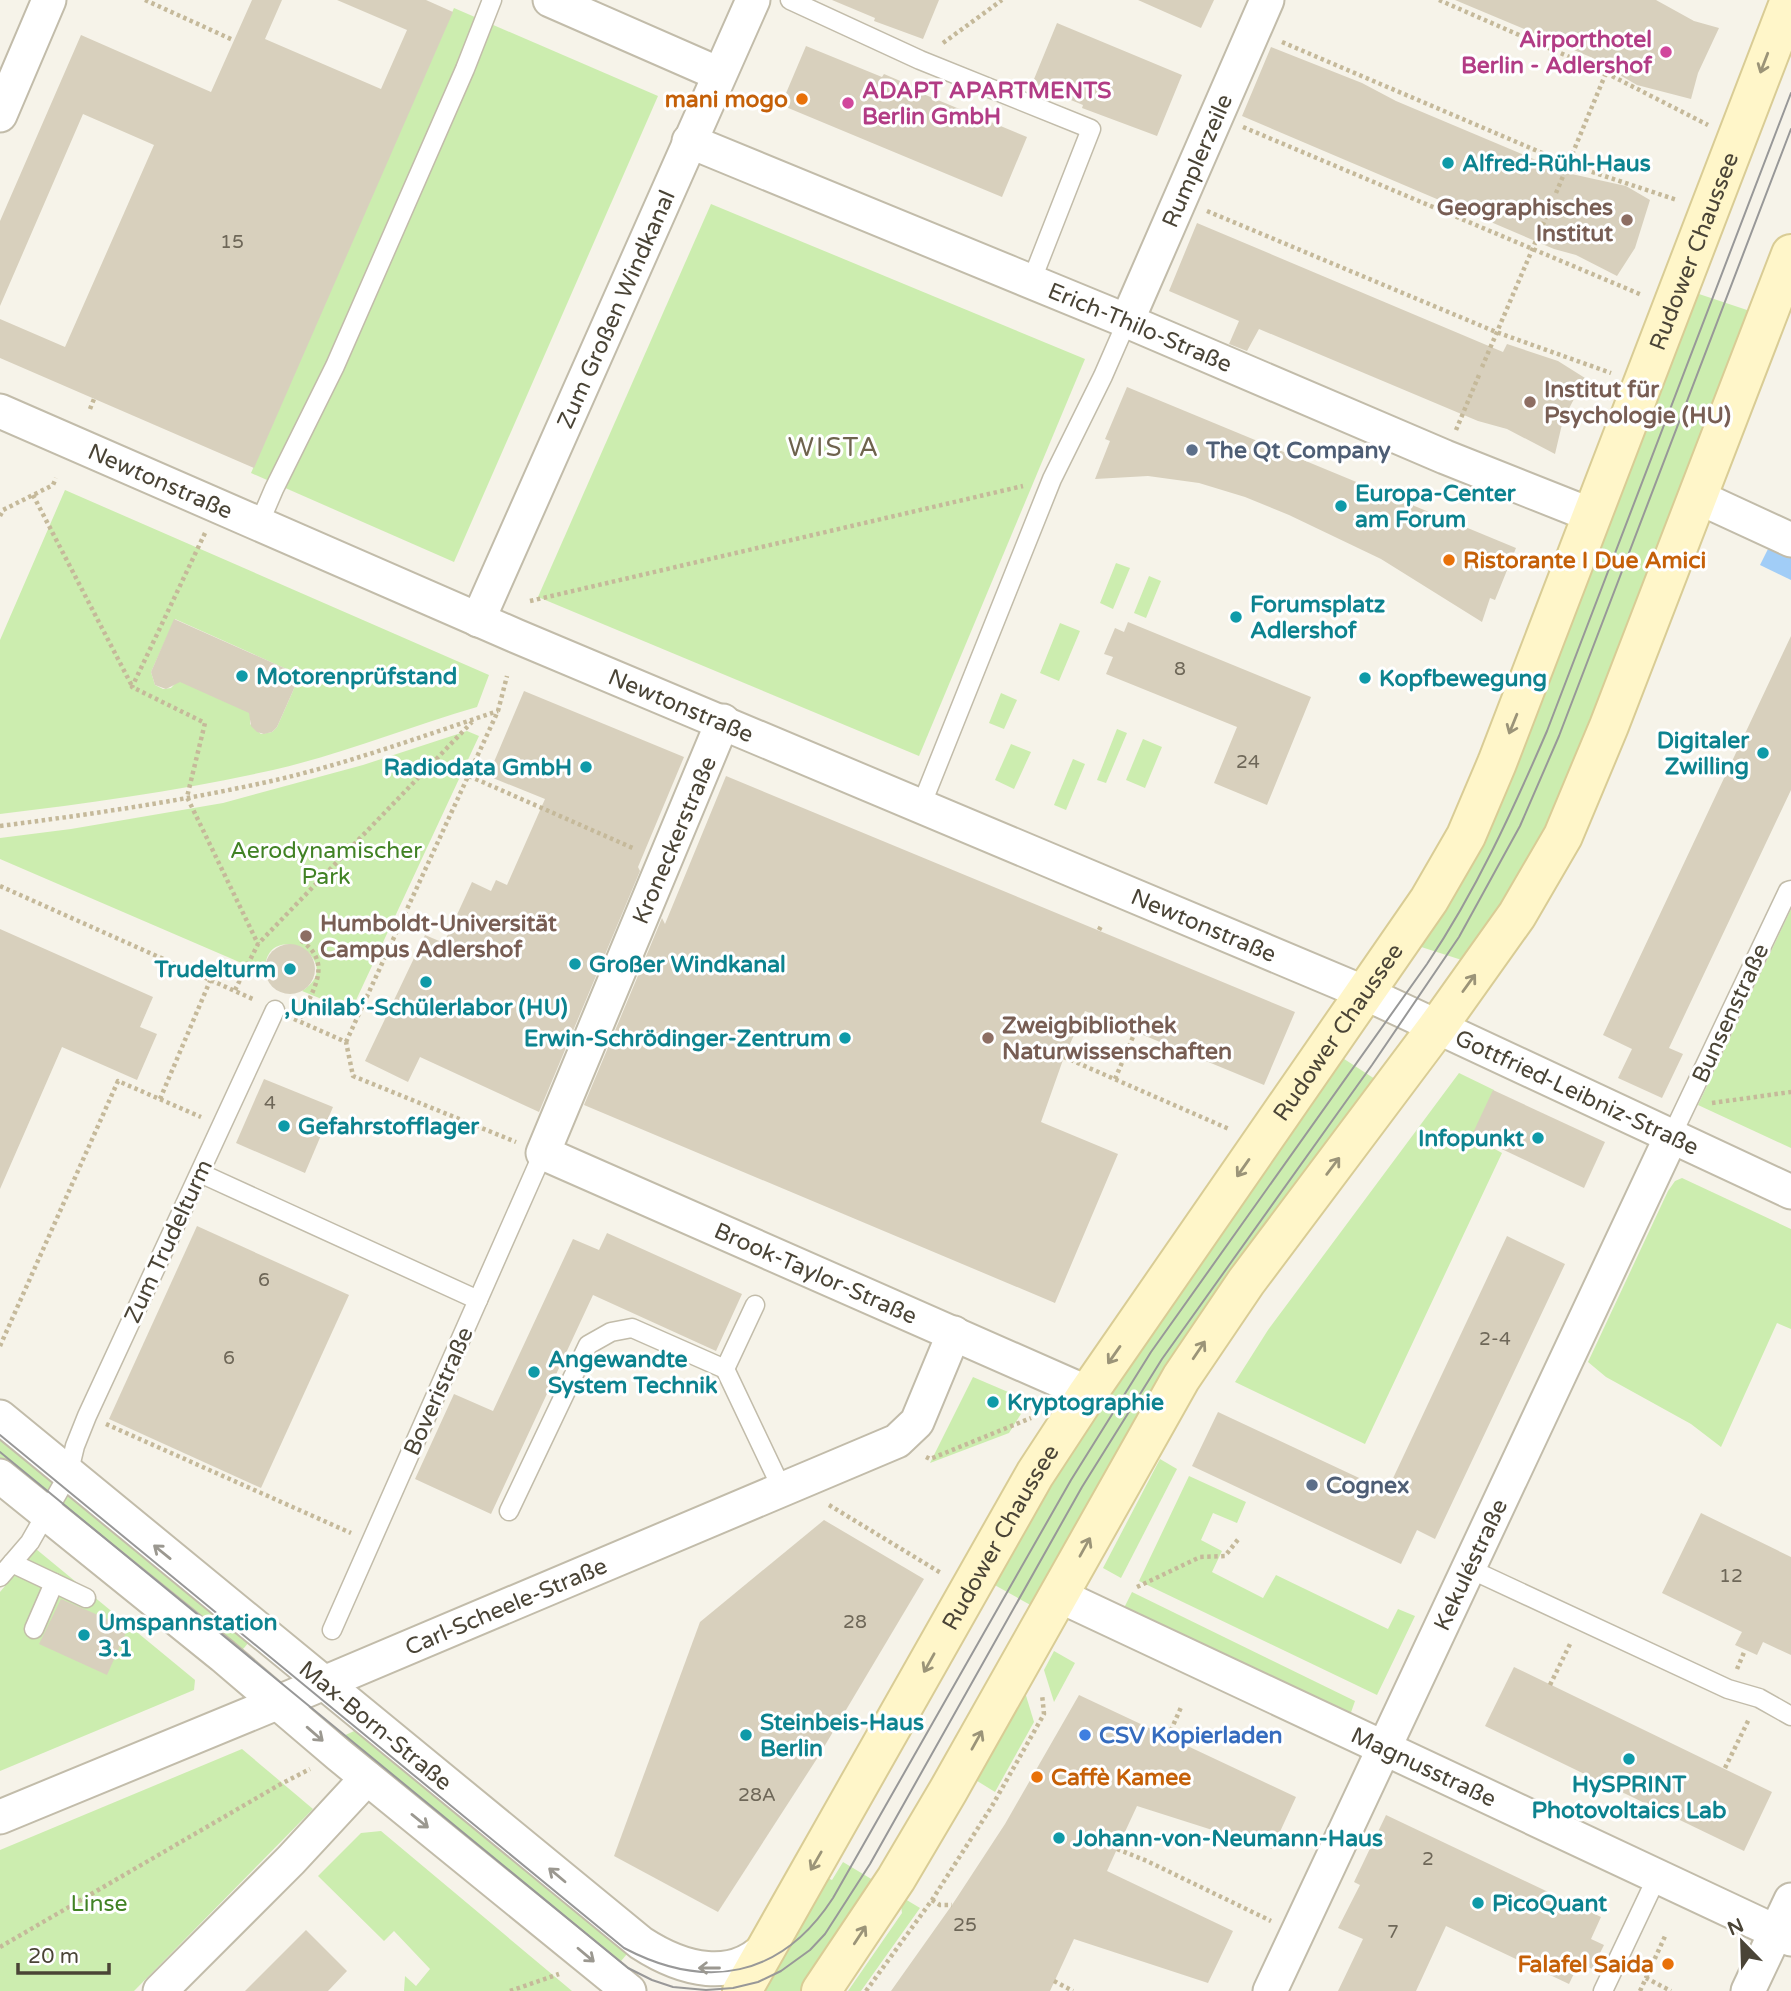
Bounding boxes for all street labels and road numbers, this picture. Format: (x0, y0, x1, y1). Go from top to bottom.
street label: Rumplerzeile (1157, 90, 1239, 232)
street label: Rudower Chaussee (1644, 149, 1745, 354)
street label: Zum Großen Windkanal (552, 186, 682, 433)
street label: Erich-Thilo-Straße (1044, 277, 1236, 379)
street label: Newtonstraße (83, 438, 237, 526)
street label: Newtonstraße (604, 663, 758, 749)
street label: Kroneckerstraße (627, 752, 723, 929)
street label: Newtonstraße (1127, 883, 1280, 969)
street label: Rudower Chaussee (1267, 938, 1410, 1127)
street label: Bunsenstraße (1686, 939, 1775, 1087)
street label: Gottfried-Leibniz-Straße (1450, 1024, 1703, 1162)
street label: Zum Trudelturm (119, 1155, 219, 1328)
street label: Brook-Taylor-Straße (710, 1217, 921, 1331)
street label: Boveristraße (398, 1323, 480, 1460)
street label: Rudower Chaussee (936, 1440, 1065, 1635)
street label: Kekuléstraße (1428, 1495, 1514, 1635)
street label: Carl-Scheele-Straße (401, 1552, 611, 1662)
street label: Max-Born-Straße (293, 1655, 457, 1797)
street label: Magnusstraße (1346, 1721, 1500, 1814)

